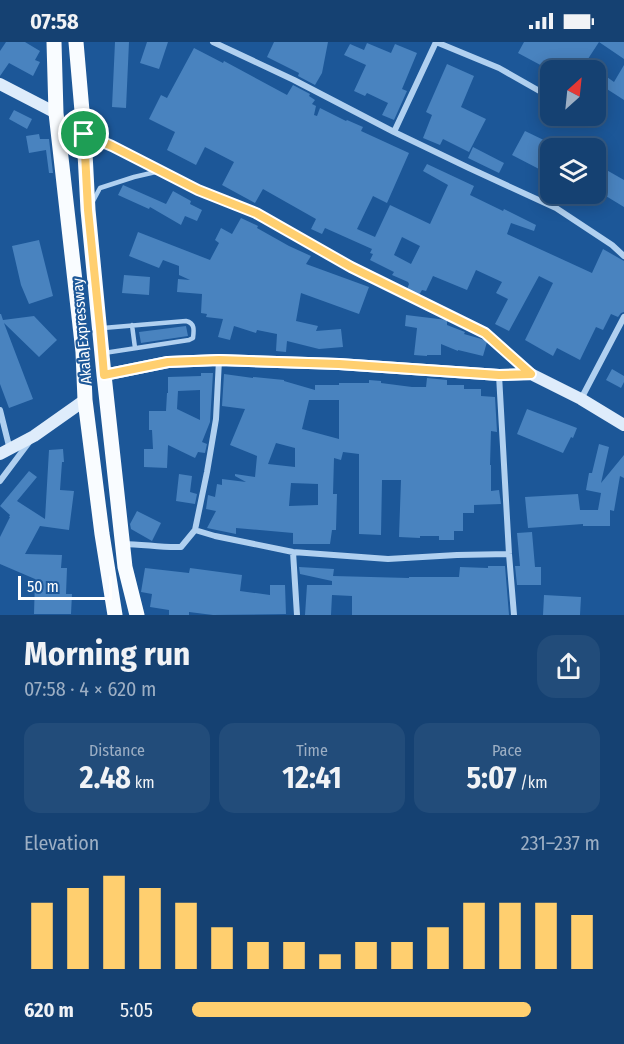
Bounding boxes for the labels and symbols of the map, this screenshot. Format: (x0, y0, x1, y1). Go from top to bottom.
north arrow (540, 60, 606, 126)
pin (58, 108, 109, 159)
street label: Akala Expressway (68, 277, 96, 385)
scale bar (18, 573, 112, 600)

